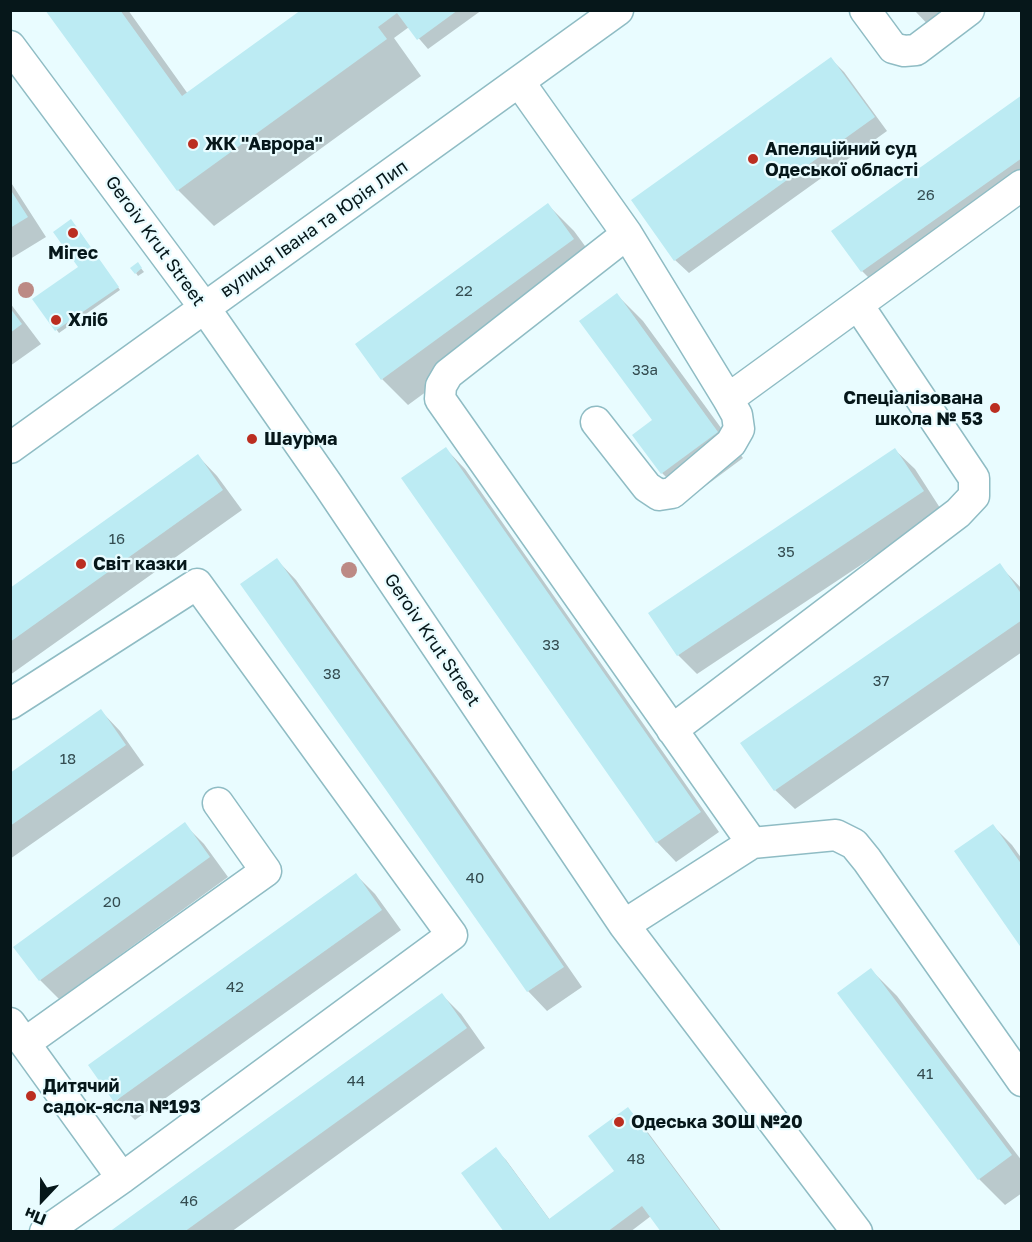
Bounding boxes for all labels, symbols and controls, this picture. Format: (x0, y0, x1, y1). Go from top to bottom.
place label: ЖК "Аврора" (205, 133, 323, 155)
marker: ЖК "Аврора" (186, 137, 200, 151)
place label: Апеляційний суд Одеської області (765, 138, 918, 180)
marker: Апеляційний суд Одеської області (746, 152, 760, 166)
street label: вулиця Івана та Юрія Лип (216, 156, 412, 302)
street label: Geroiv Krut Street (101, 172, 209, 310)
house number: 26 (917, 186, 935, 204)
marker: Мігес (66, 226, 80, 240)
place label: Мігес (48, 242, 98, 264)
house number: 22 (455, 282, 473, 300)
place label: Хліб (68, 309, 108, 331)
marker: Хліб (49, 313, 63, 327)
house number: 33а (632, 361, 658, 379)
place label: Спеціалізована школа № 53 (843, 387, 983, 430)
marker: Спеціалізована школа № 53 (988, 401, 1002, 415)
place label: Шаурма (264, 428, 337, 450)
marker: Шаурма (245, 432, 259, 446)
house number: 16 (109, 530, 125, 548)
house number: 35 (777, 543, 795, 561)
place label: Світ казки (93, 553, 187, 575)
marker: Світ казки (74, 557, 88, 571)
street label: Geroiv Krut Street (380, 570, 484, 710)
house number: 33 (542, 636, 560, 654)
house number: 38 (323, 665, 341, 683)
house number: 37 (873, 672, 889, 690)
house number: 18 (60, 750, 76, 768)
house number: 40 (466, 869, 484, 887)
house number: 20 (103, 893, 121, 911)
house number: 42 (226, 978, 244, 996)
house number: 41 (917, 1065, 933, 1083)
house number: 44 (347, 1072, 365, 1090)
place label: Дитячий садок-ясла №193 (43, 1075, 201, 1118)
marker: Дитячий садок-ясла №193 (24, 1089, 38, 1103)
place label: Одеська ЗОШ №20 (631, 1111, 803, 1133)
marker: Одеська ЗОШ №20 (612, 1115, 626, 1129)
house number: 48 (627, 1150, 645, 1168)
north arrow (12, 1170, 72, 1230)
house number: 46 (180, 1192, 198, 1210)
text: Пн (21, 1203, 49, 1230)

